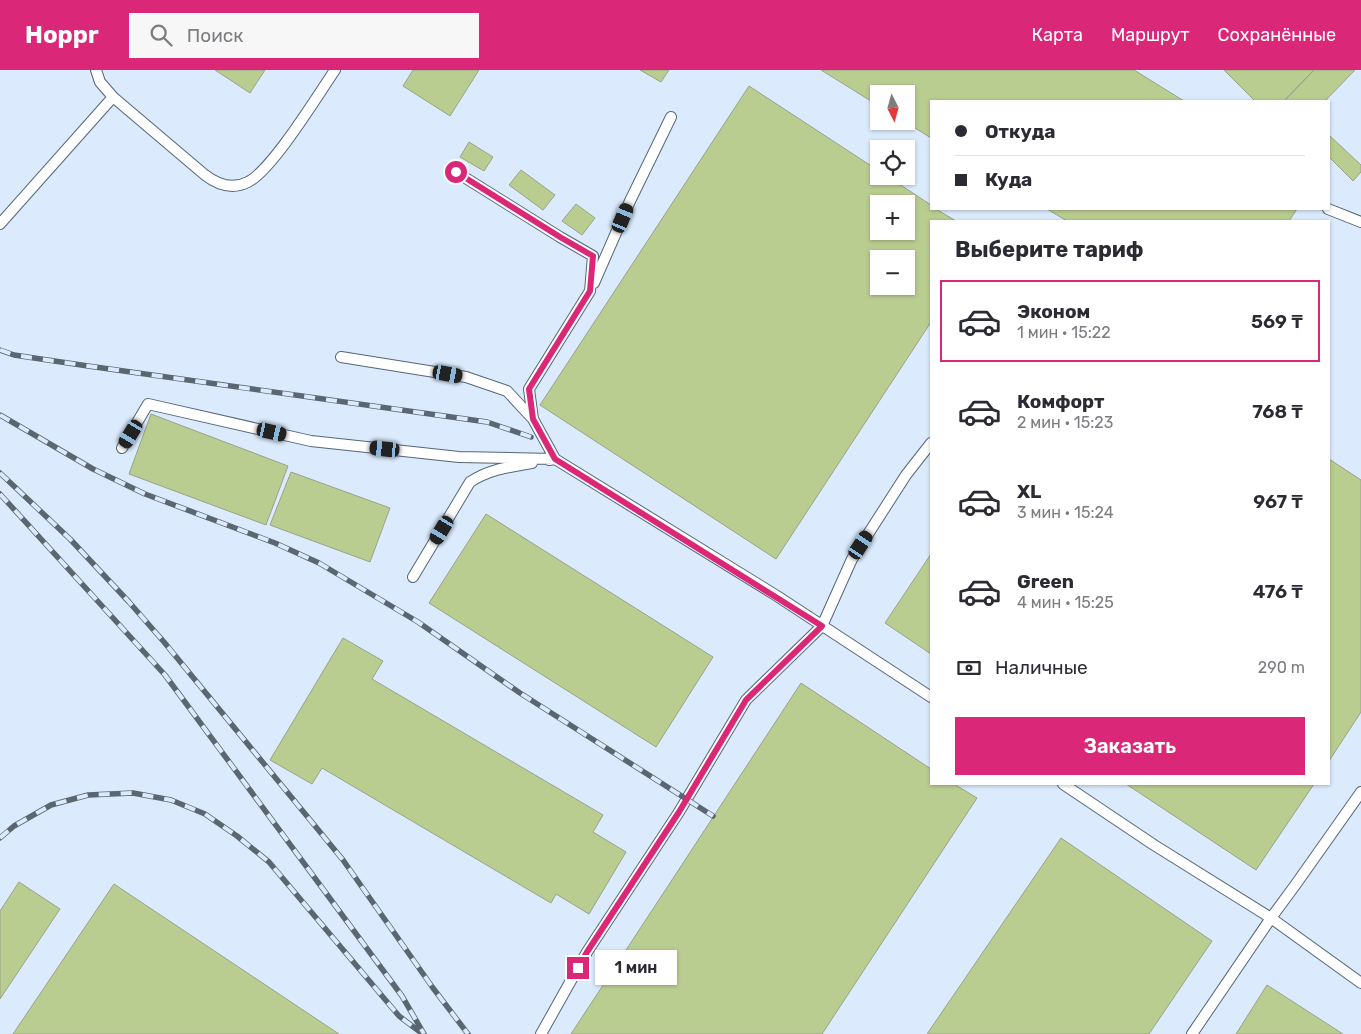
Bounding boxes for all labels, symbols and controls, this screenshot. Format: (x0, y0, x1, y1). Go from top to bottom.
search box (129, 13, 479, 58)
text: Hoppr (25, 21, 99, 49)
icon: search (147, 21, 175, 49)
text: Поиск (187, 24, 243, 47)
text: Карта (1032, 24, 1083, 46)
text: Маршрут (1111, 24, 1190, 46)
text: Сохранённые (1218, 24, 1336, 46)
north arrow (870, 85, 915, 130)
map controls (870, 85, 915, 295)
text: Откуда (985, 120, 1055, 143)
button: locate (870, 140, 915, 185)
route start (445, 161, 467, 183)
text: Куда (985, 168, 1032, 191)
button: + (870, 195, 915, 240)
car (610, 201, 635, 235)
text: Выберите тариф (955, 236, 1144, 263)
button: − (870, 250, 915, 295)
icon: car (957, 299, 1002, 344)
text: Эконом (1017, 300, 1090, 323)
text: 569 ₸ (1251, 310, 1303, 333)
text: 1 мин · 15:22 (1017, 323, 1111, 342)
car (431, 364, 464, 384)
icon: car (957, 389, 1002, 434)
text: Комфорт (1017, 390, 1104, 413)
text: 768 ₸ (1252, 400, 1303, 423)
text: 2 мин · 15:23 (1017, 413, 1113, 432)
car (116, 417, 145, 451)
car (255, 421, 288, 443)
car (369, 440, 400, 458)
icon: car (957, 479, 1002, 524)
text: XL (1017, 480, 1041, 503)
text: 967 ₸ (1253, 490, 1303, 513)
text: 3 мин · 15:24 (1017, 503, 1114, 522)
car (427, 513, 456, 547)
car (846, 528, 875, 562)
icon: car (957, 569, 1002, 614)
text: Green (1017, 570, 1074, 593)
text: 476 ₸ (1253, 580, 1303, 603)
text: 4 мин · 15:25 (1017, 593, 1114, 612)
icon: cash (955, 654, 983, 682)
text: Наличные (995, 656, 1088, 679)
text: 290 m (1258, 658, 1305, 677)
button: Заказать (955, 717, 1305, 775)
callout: 1 мин (596, 950, 678, 986)
route end (567, 957, 589, 979)
text: 1 мин (615, 958, 657, 977)

